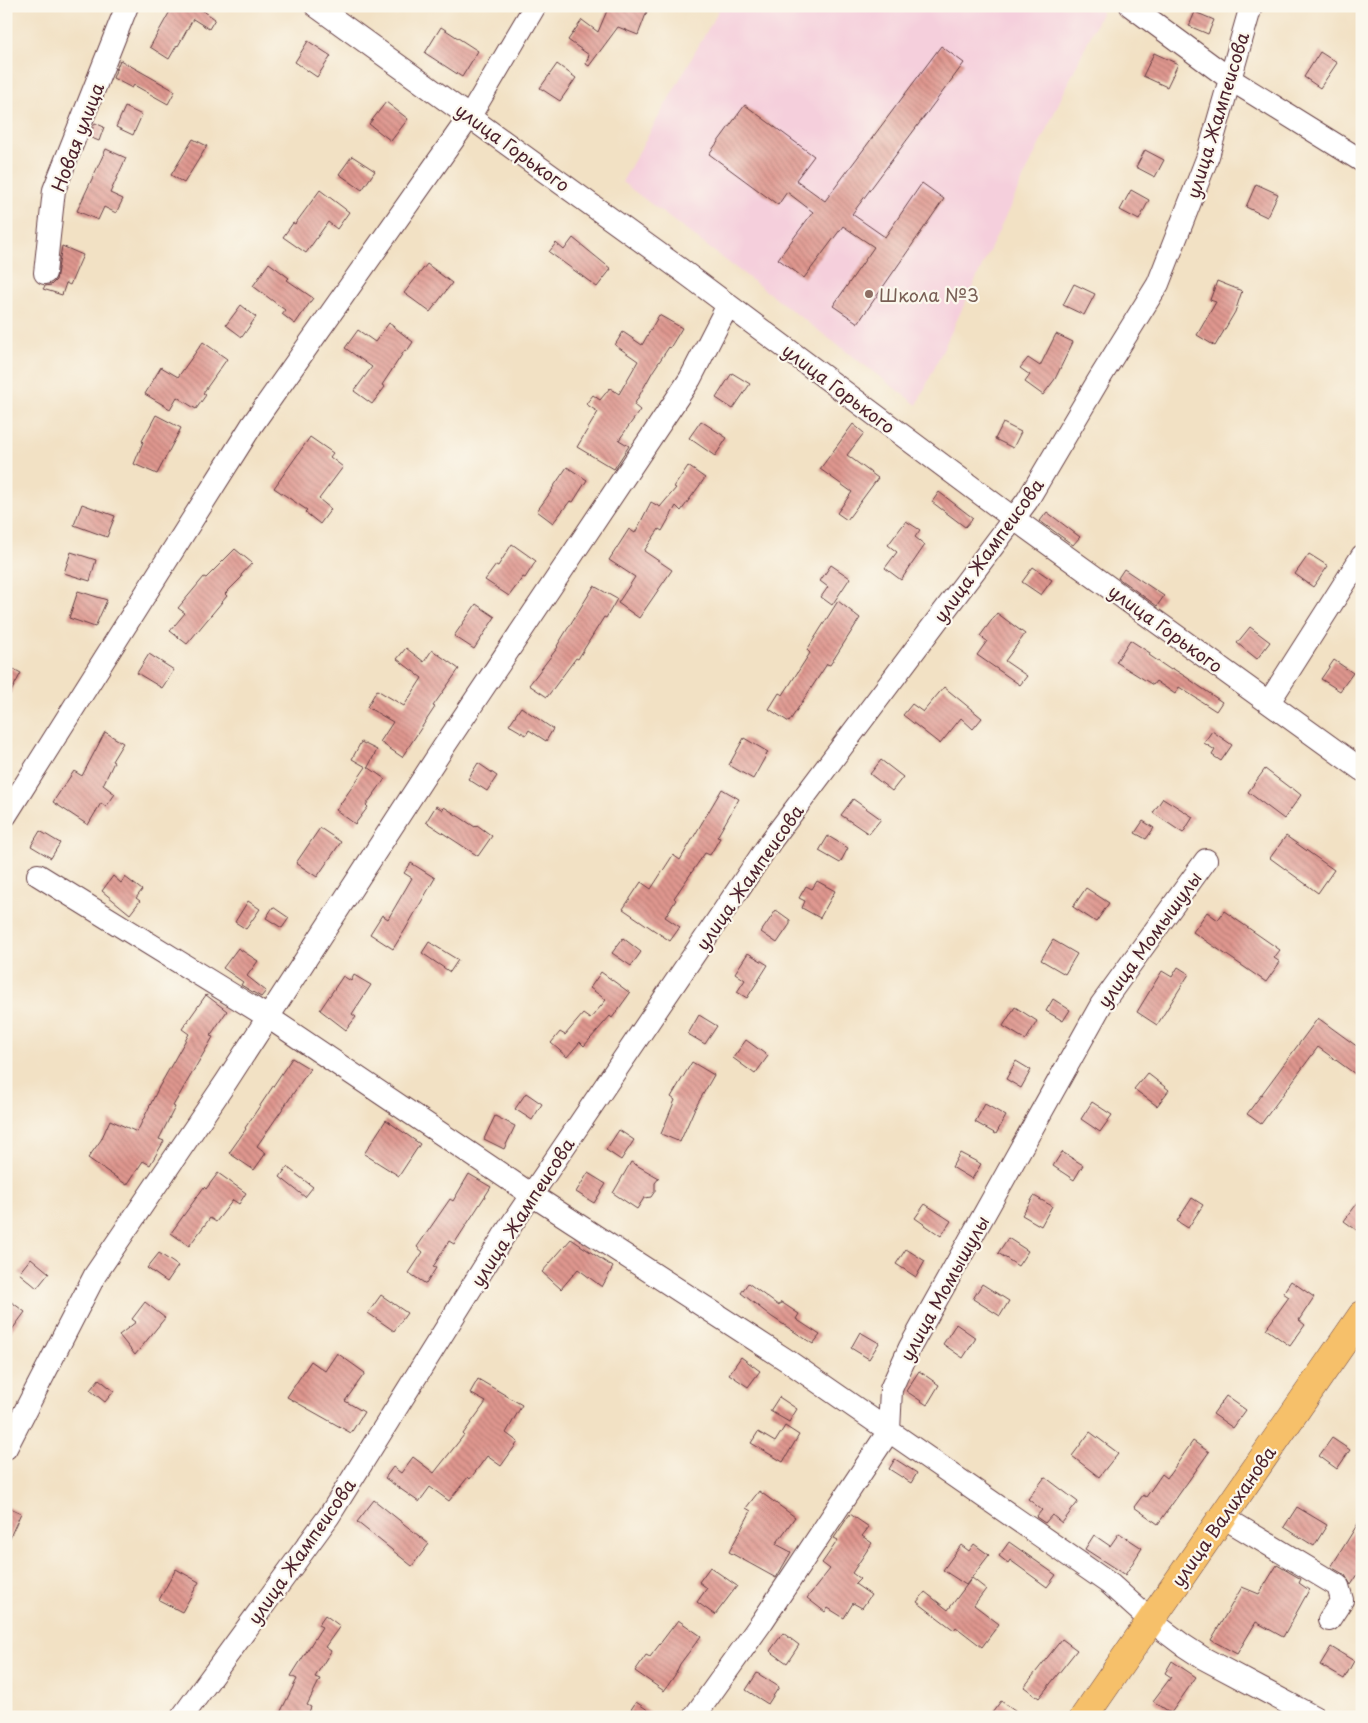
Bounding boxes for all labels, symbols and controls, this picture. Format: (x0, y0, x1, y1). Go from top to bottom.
street label: улица Жампеисова (1179, 28, 1255, 201)
street label: Новая улица (44, 78, 110, 195)
street label: улица Горького (450, 96, 576, 198)
place label: Школа №3 (879, 281, 979, 308)
marker: Школа №3 (863, 288, 875, 300)
street label: улица Горького (777, 336, 901, 440)
street label: улица Жампеисова (926, 472, 1050, 628)
street label: улица Горького (1103, 577, 1229, 679)
street label: улица Жампеисова (688, 798, 810, 955)
street label: улица Момышулы (1090, 865, 1208, 1013)
street label: улица Жампеисова (464, 1132, 581, 1292)
street label: улица Момышулы (893, 1210, 995, 1366)
street label: улица Валиханова (1164, 1439, 1282, 1592)
street label: улица Жампеисова (240, 1472, 362, 1629)

